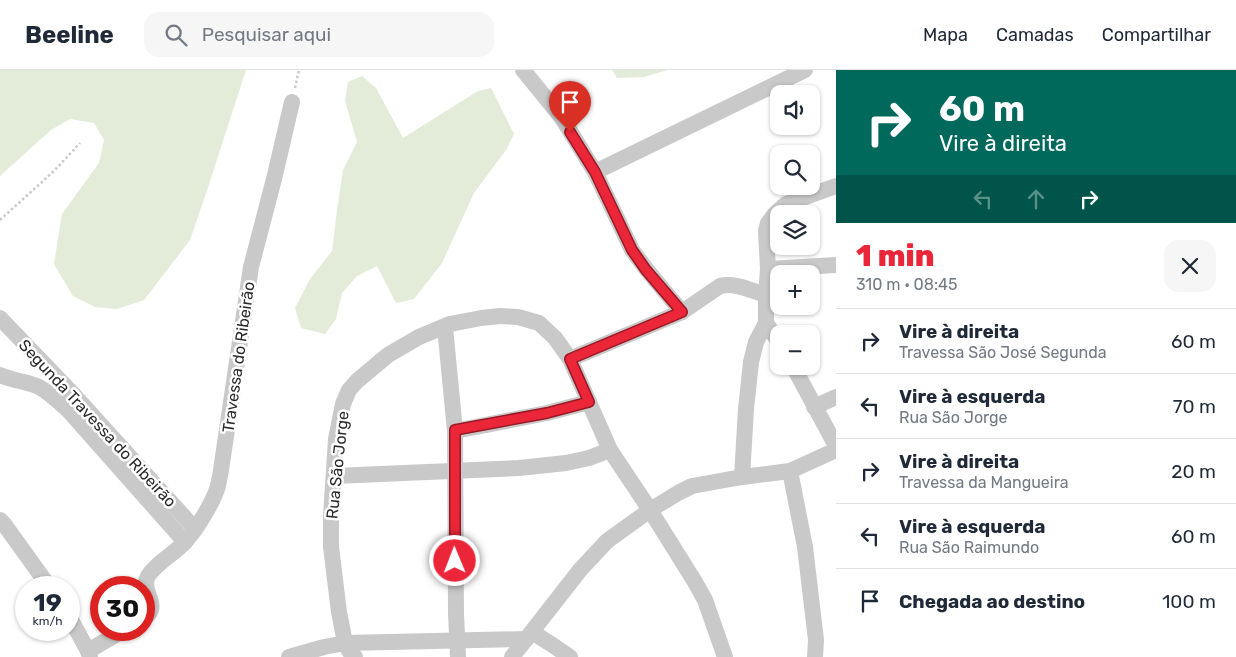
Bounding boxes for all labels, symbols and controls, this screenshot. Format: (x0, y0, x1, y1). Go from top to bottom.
search box (144, 12, 494, 57)
text: Beeline (25, 21, 114, 49)
icon: search (162, 21, 190, 49)
text: Pesquisar aqui (202, 23, 331, 46)
text: Mapa (923, 24, 968, 46)
text: Camadas (996, 24, 1074, 46)
text: Compartilhar (1102, 24, 1211, 46)
pin (549, 81, 591, 132)
map controls (770, 85, 820, 375)
button: sound (770, 85, 820, 135)
icon: arrive (556, 88, 584, 116)
text: 60 m (939, 88, 1025, 130)
icon: right (856, 90, 921, 155)
text: Vire à direita (939, 130, 1067, 157)
button: search (770, 145, 820, 195)
icon: left (969, 185, 997, 213)
icon: ahead (1022, 185, 1050, 213)
icon: right (1075, 185, 1103, 213)
button: layers (770, 205, 820, 255)
text: 1 min (856, 238, 934, 274)
button: close (1164, 240, 1216, 292)
button: + (770, 265, 820, 315)
text: 310 m · 08:45 (856, 275, 957, 294)
street label: Travessa do Ribeirão (218, 280, 259, 434)
text: Vire à direita (899, 320, 1019, 343)
button: − (770, 325, 820, 375)
icon: right (856, 327, 884, 355)
text: 60 m (1171, 330, 1216, 353)
street label: Segunda Travessa do Ribeirão (15, 336, 180, 511)
text: Travessa São José Segunda (899, 343, 1107, 362)
text: Vire à esquerda (899, 385, 1046, 408)
icon: left (856, 392, 884, 420)
text: 70 m (1173, 395, 1216, 418)
text: Rua São Jorge (899, 408, 1008, 427)
street label: Rua São Jorge (322, 410, 353, 520)
text: Vire à direita (899, 450, 1019, 473)
icon: right (856, 457, 884, 485)
text: 20 m (1171, 460, 1216, 483)
text: Travessa da Mangueira (899, 473, 1068, 492)
text: Vire à esquerda (899, 515, 1046, 538)
icon: left (856, 522, 884, 550)
text: 60 m (1171, 525, 1216, 548)
position arrow (428, 534, 480, 586)
text: Rua São Raimundo (899, 538, 1039, 557)
speed limit sign: 30 (90, 576, 155, 641)
icon: arrive (856, 587, 884, 615)
text: 19 (33, 588, 62, 617)
text: Chegada ao destino (899, 590, 1085, 613)
text: 100 m (1162, 590, 1216, 613)
text: km/h (33, 614, 62, 628)

